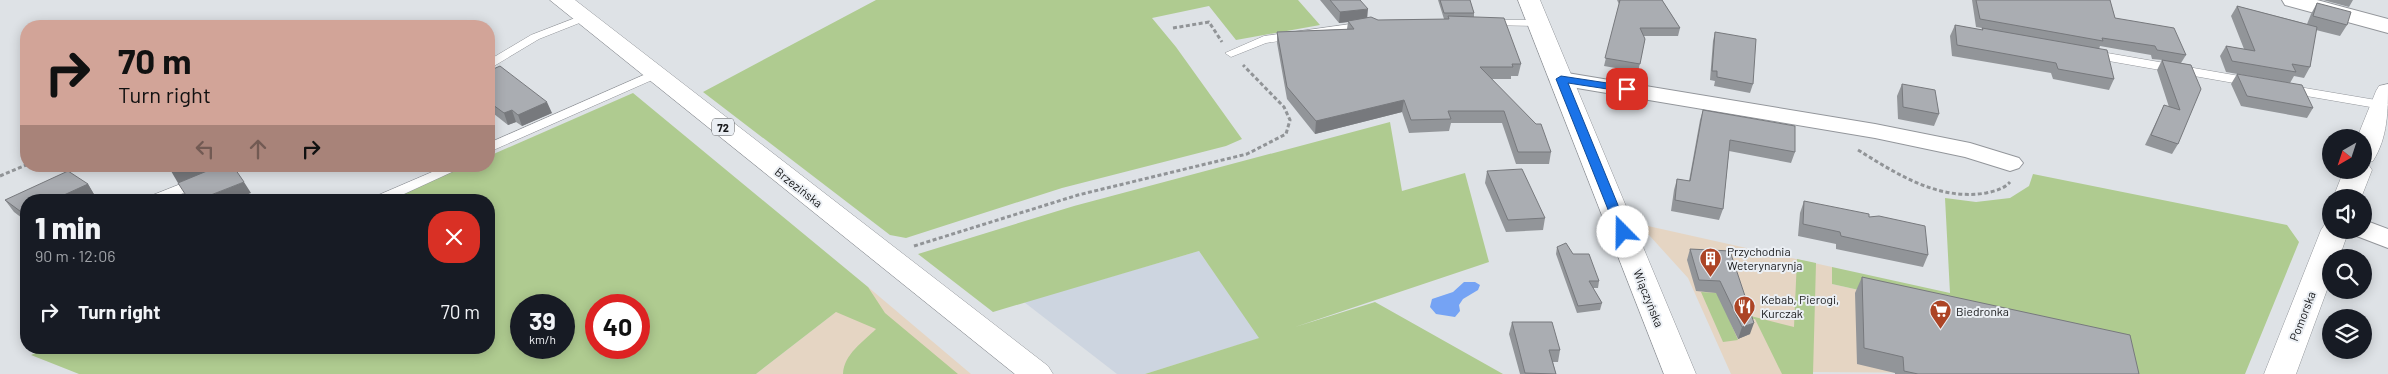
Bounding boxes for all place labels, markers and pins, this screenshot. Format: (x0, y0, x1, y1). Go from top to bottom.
pin (1606, 68, 1648, 110)
place label: Przychodnia Weterynarynja (1727, 244, 1802, 272)
building icon: Przychodnia Weterynarynja (1699, 246, 1723, 277)
place label: Kebab, Pierogi, Kurczak (1761, 292, 1839, 320)
restaurant icon: Kebab, Pierogi, Kurczak (1733, 294, 1757, 325)
supermarket icon: Biedronka (1928, 299, 1952, 330)
place label: Biedronka (1956, 304, 2009, 318)

